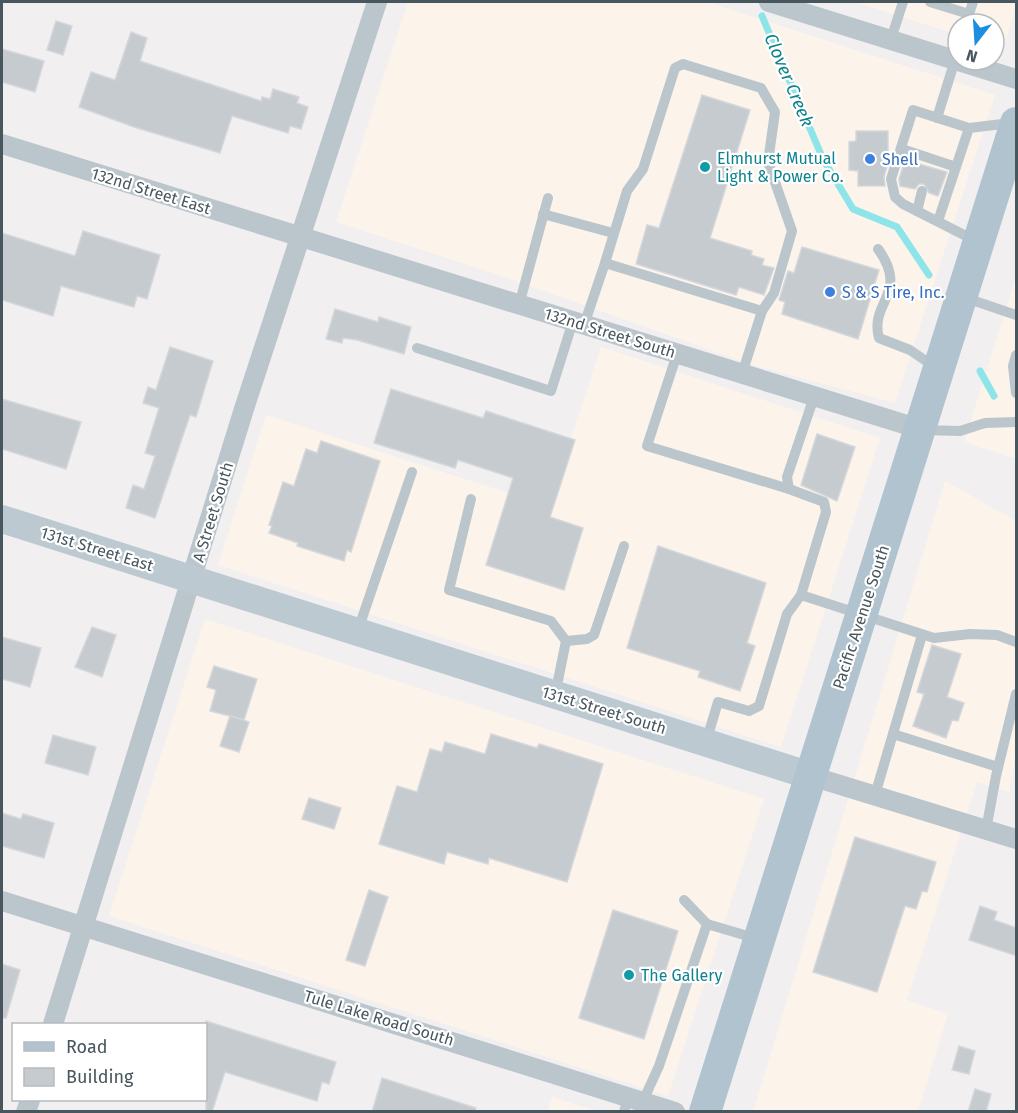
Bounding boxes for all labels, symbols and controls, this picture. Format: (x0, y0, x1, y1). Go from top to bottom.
north arrow (946, 12, 1006, 72)
water label: Clover Creek (760, 30, 819, 130)
text: N (964, 45, 980, 67)
place label: Elmhurst Mutual Light & Power Co. (717, 149, 844, 186)
place label: Shell (882, 150, 919, 169)
marker: Shell (863, 152, 877, 166)
marker: Elmhurst Mutual Light & Power Co. (698, 160, 712, 174)
street label: 132nd Street East (89, 164, 213, 218)
place label: S & S Tire, Inc. (842, 283, 945, 302)
marker: S & S Tire, Inc. (823, 285, 837, 299)
street label: 132nd Street South (542, 304, 678, 362)
street label: A Street South (189, 460, 237, 564)
street label: 131st Street East (38, 523, 156, 575)
street label: Pacific Avenue South (829, 543, 893, 691)
street label: 131st Street South (539, 682, 669, 738)
place label: The Gallery (641, 966, 722, 985)
marker: The Gallery (622, 968, 636, 982)
street label: Tule Lake Road South (302, 986, 456, 1050)
legend (12, 1023, 207, 1101)
text: Road (66, 1036, 108, 1058)
text: Building (66, 1066, 134, 1088)

